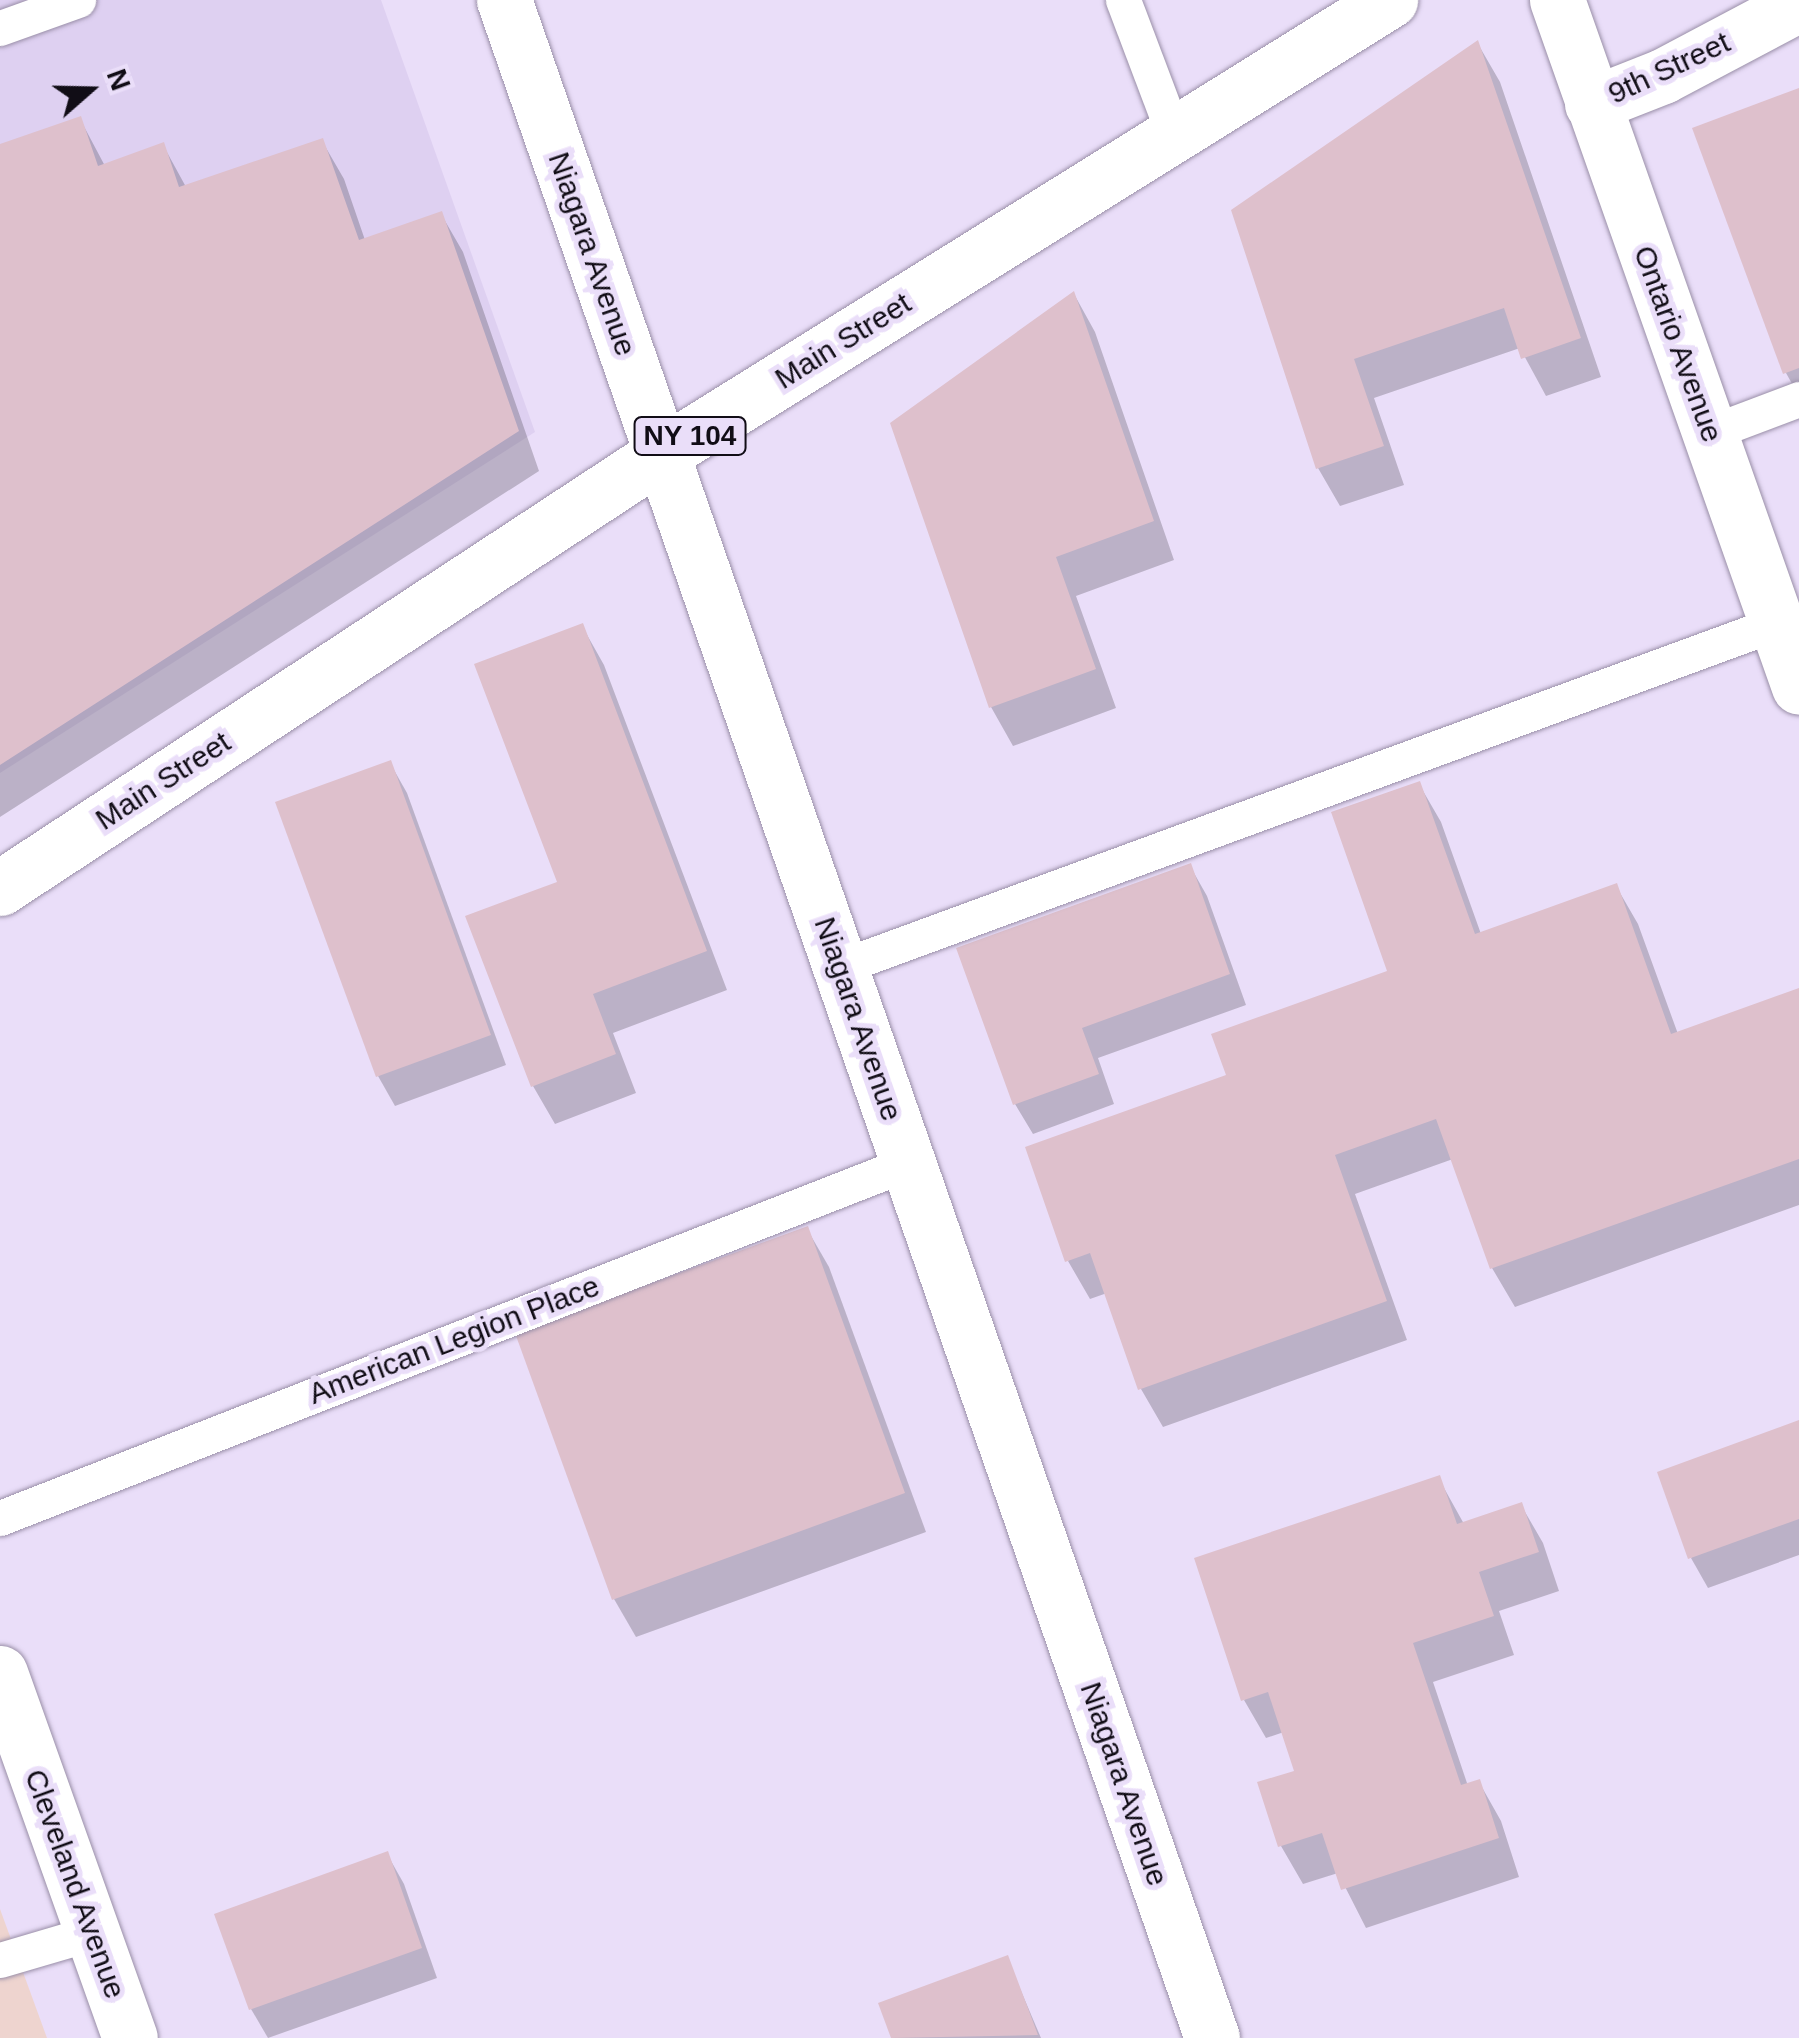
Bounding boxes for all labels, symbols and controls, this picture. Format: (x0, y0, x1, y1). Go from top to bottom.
street label: 9th Street (1602, 24, 1736, 112)
north arrow (40, 40, 140, 140)
text: N (101, 65, 137, 94)
street label: Niagara Avenue (540, 147, 644, 361)
street label: Ontario Avenue (1626, 240, 1730, 448)
street label: Main Street (768, 285, 918, 397)
road number: NY 104 (632, 413, 748, 459)
street label: Main Street (89, 724, 237, 838)
street label: Niagara Avenue (806, 912, 910, 1126)
street label: American Legion Place (304, 1268, 604, 1412)
street label: Niagara Avenue (1072, 1677, 1176, 1891)
street label: Cleveland Avenue (17, 1764, 133, 2004)

